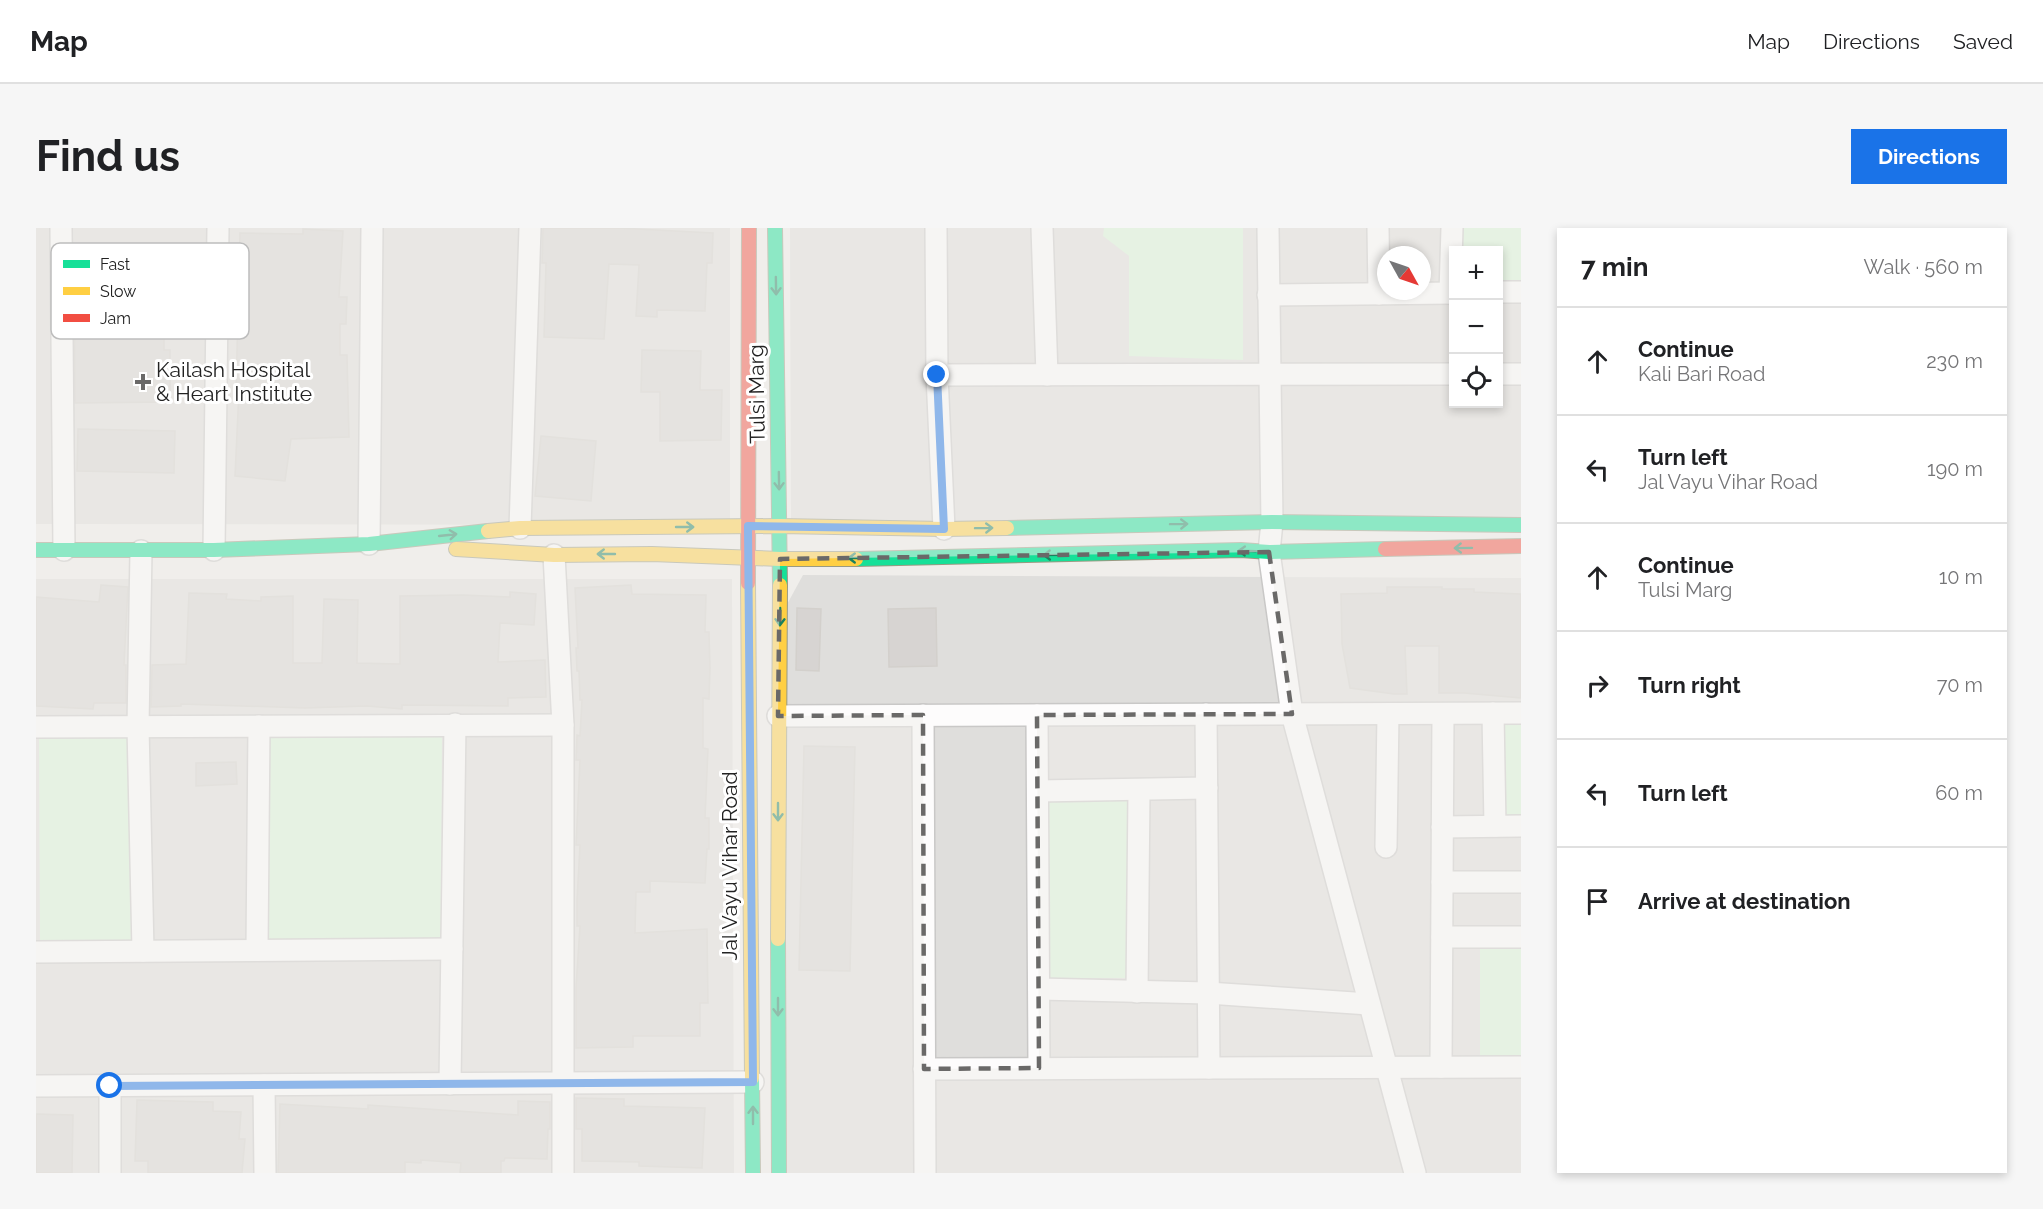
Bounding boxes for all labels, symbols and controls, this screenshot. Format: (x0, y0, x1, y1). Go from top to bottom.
text: Map (30, 25, 88, 58)
text: Map (1747, 29, 1790, 54)
text: Directions (1823, 29, 1920, 54)
text: Saved (1953, 29, 2013, 54)
button: Directions (1851, 129, 2007, 184)
text: Find us (36, 132, 180, 181)
legend (51, 243, 249, 339)
north arrow (1377, 246, 1431, 300)
map controls (1449, 246, 1503, 408)
button: + (1449, 246, 1503, 300)
text: 7 min (1581, 252, 1648, 282)
text: Fast (100, 255, 131, 274)
text: Walk · 560 m (1864, 255, 1983, 279)
one-way arrow (770, 276, 781, 296)
text: Slow (100, 282, 136, 301)
button: − (1449, 300, 1503, 354)
text: Jam (100, 309, 131, 328)
text: Continue (1638, 336, 1734, 362)
street label: Tulsi Marg (743, 344, 770, 444)
icon: ahead (1581, 345, 1614, 378)
text: 230 m (1926, 349, 1983, 373)
button: locate (1449, 354, 1503, 408)
place label: Kailash Hospital & Heart Institute (156, 357, 312, 406)
route end (923, 361, 949, 387)
text: Kali Bari Road (1638, 362, 1765, 386)
marker: Kailash Hospital & Heart Institute (134, 373, 152, 391)
text: Turn left (1638, 444, 1728, 470)
icon: left (1581, 453, 1614, 486)
text: 190 m (1927, 457, 1983, 481)
text: Jal Vayu Vihar Road (1638, 470, 1818, 494)
one-way arrow (773, 471, 785, 491)
one-way arrow (1169, 518, 1189, 530)
one-way arrow (674, 521, 694, 533)
one-way arrow (974, 523, 994, 534)
one-way arrow (438, 530, 457, 541)
one-way arrow (1453, 542, 1473, 553)
one-way arrow (1237, 545, 1257, 556)
one-way arrow (597, 548, 617, 560)
one-way arrow (1042, 549, 1062, 561)
one-way arrow (847, 552, 867, 564)
text: Continue (1638, 552, 1734, 578)
icon: ahead (1581, 561, 1614, 594)
text: 10 m (1939, 565, 1983, 589)
text: Tulsi Marg (1638, 578, 1732, 602)
one-way arrow (774, 607, 785, 627)
icon: right (1581, 669, 1614, 702)
text: Turn right (1638, 672, 1741, 698)
text: 70 m (1937, 673, 1983, 697)
street label: Jal Vayu Vihar Road (717, 772, 742, 961)
icon: left (1581, 777, 1614, 810)
text: Turn left (1638, 780, 1728, 806)
text: 60 m (1935, 781, 1983, 805)
one-way arrow (772, 802, 784, 822)
icon: arrive (1581, 885, 1614, 918)
text: Arrive at destination (1638, 888, 1851, 914)
one-way arrow (772, 997, 784, 1017)
route start (96, 1072, 122, 1098)
one-way arrow (747, 1105, 759, 1125)

